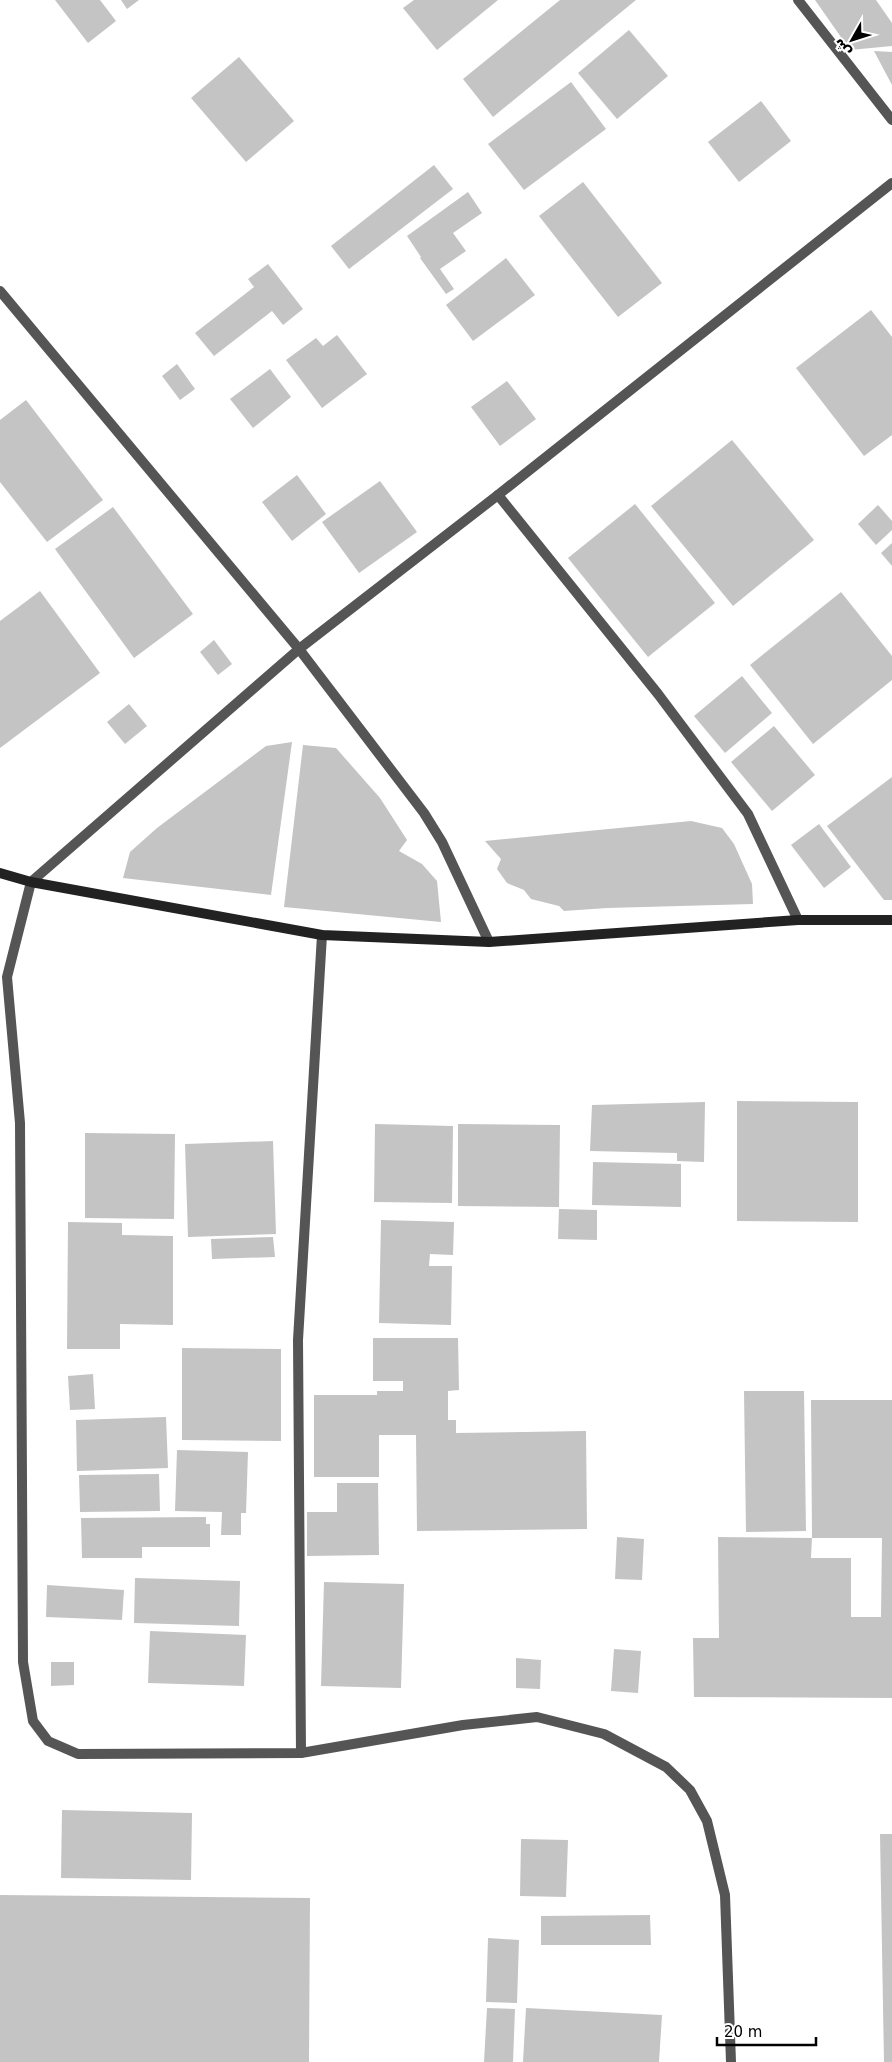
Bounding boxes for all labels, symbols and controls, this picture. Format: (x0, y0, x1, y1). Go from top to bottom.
north arrow (827, 15, 877, 65)
text: ش (830, 36, 854, 61)
scale bar (717, 2014, 816, 2046)
text: 20 m (724, 2023, 762, 2041)

